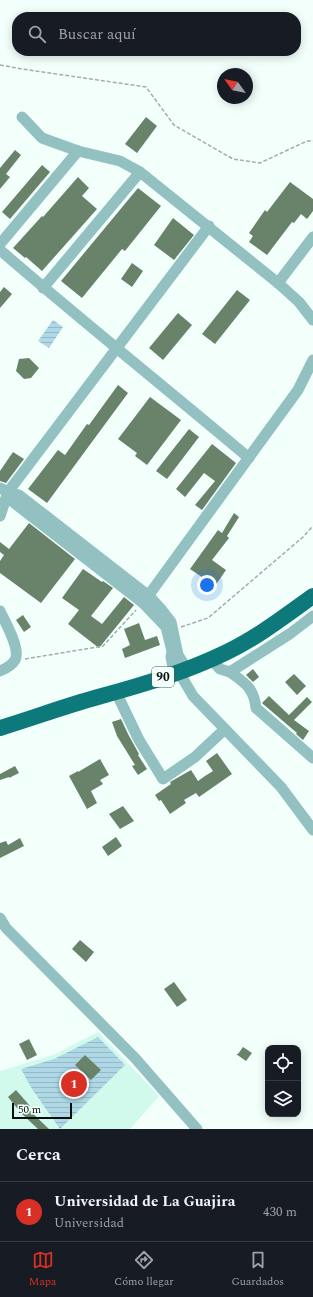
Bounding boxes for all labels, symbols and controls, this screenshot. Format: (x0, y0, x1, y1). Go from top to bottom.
search box (12, 12, 301, 56)
icon: search (26, 23, 48, 45)
text: Buscar aquí (58, 23, 136, 46)
north arrow (217, 68, 253, 104)
your location (197, 575, 217, 595)
road number: 90 (152, 667, 174, 687)
map controls (265, 1045, 301, 1117)
button: locate (265, 1045, 301, 1081)
pin: 1 (61, 1069, 87, 1099)
button: layers (265, 1081, 301, 1117)
scale bar (12, 1101, 72, 1120)
text: 50 m (18, 1101, 41, 1118)
text: Cerca (16, 1142, 61, 1168)
text: Universidad de La Guajira (54, 1190, 235, 1213)
text: 1 (25, 1202, 33, 1222)
text: 430 m (263, 1202, 297, 1222)
text: Universidad (54, 1213, 124, 1233)
tab: Mapa (29, 1249, 56, 1290)
tab: Cómo llegar (114, 1249, 174, 1290)
tab: Guardados (231, 1249, 284, 1290)

